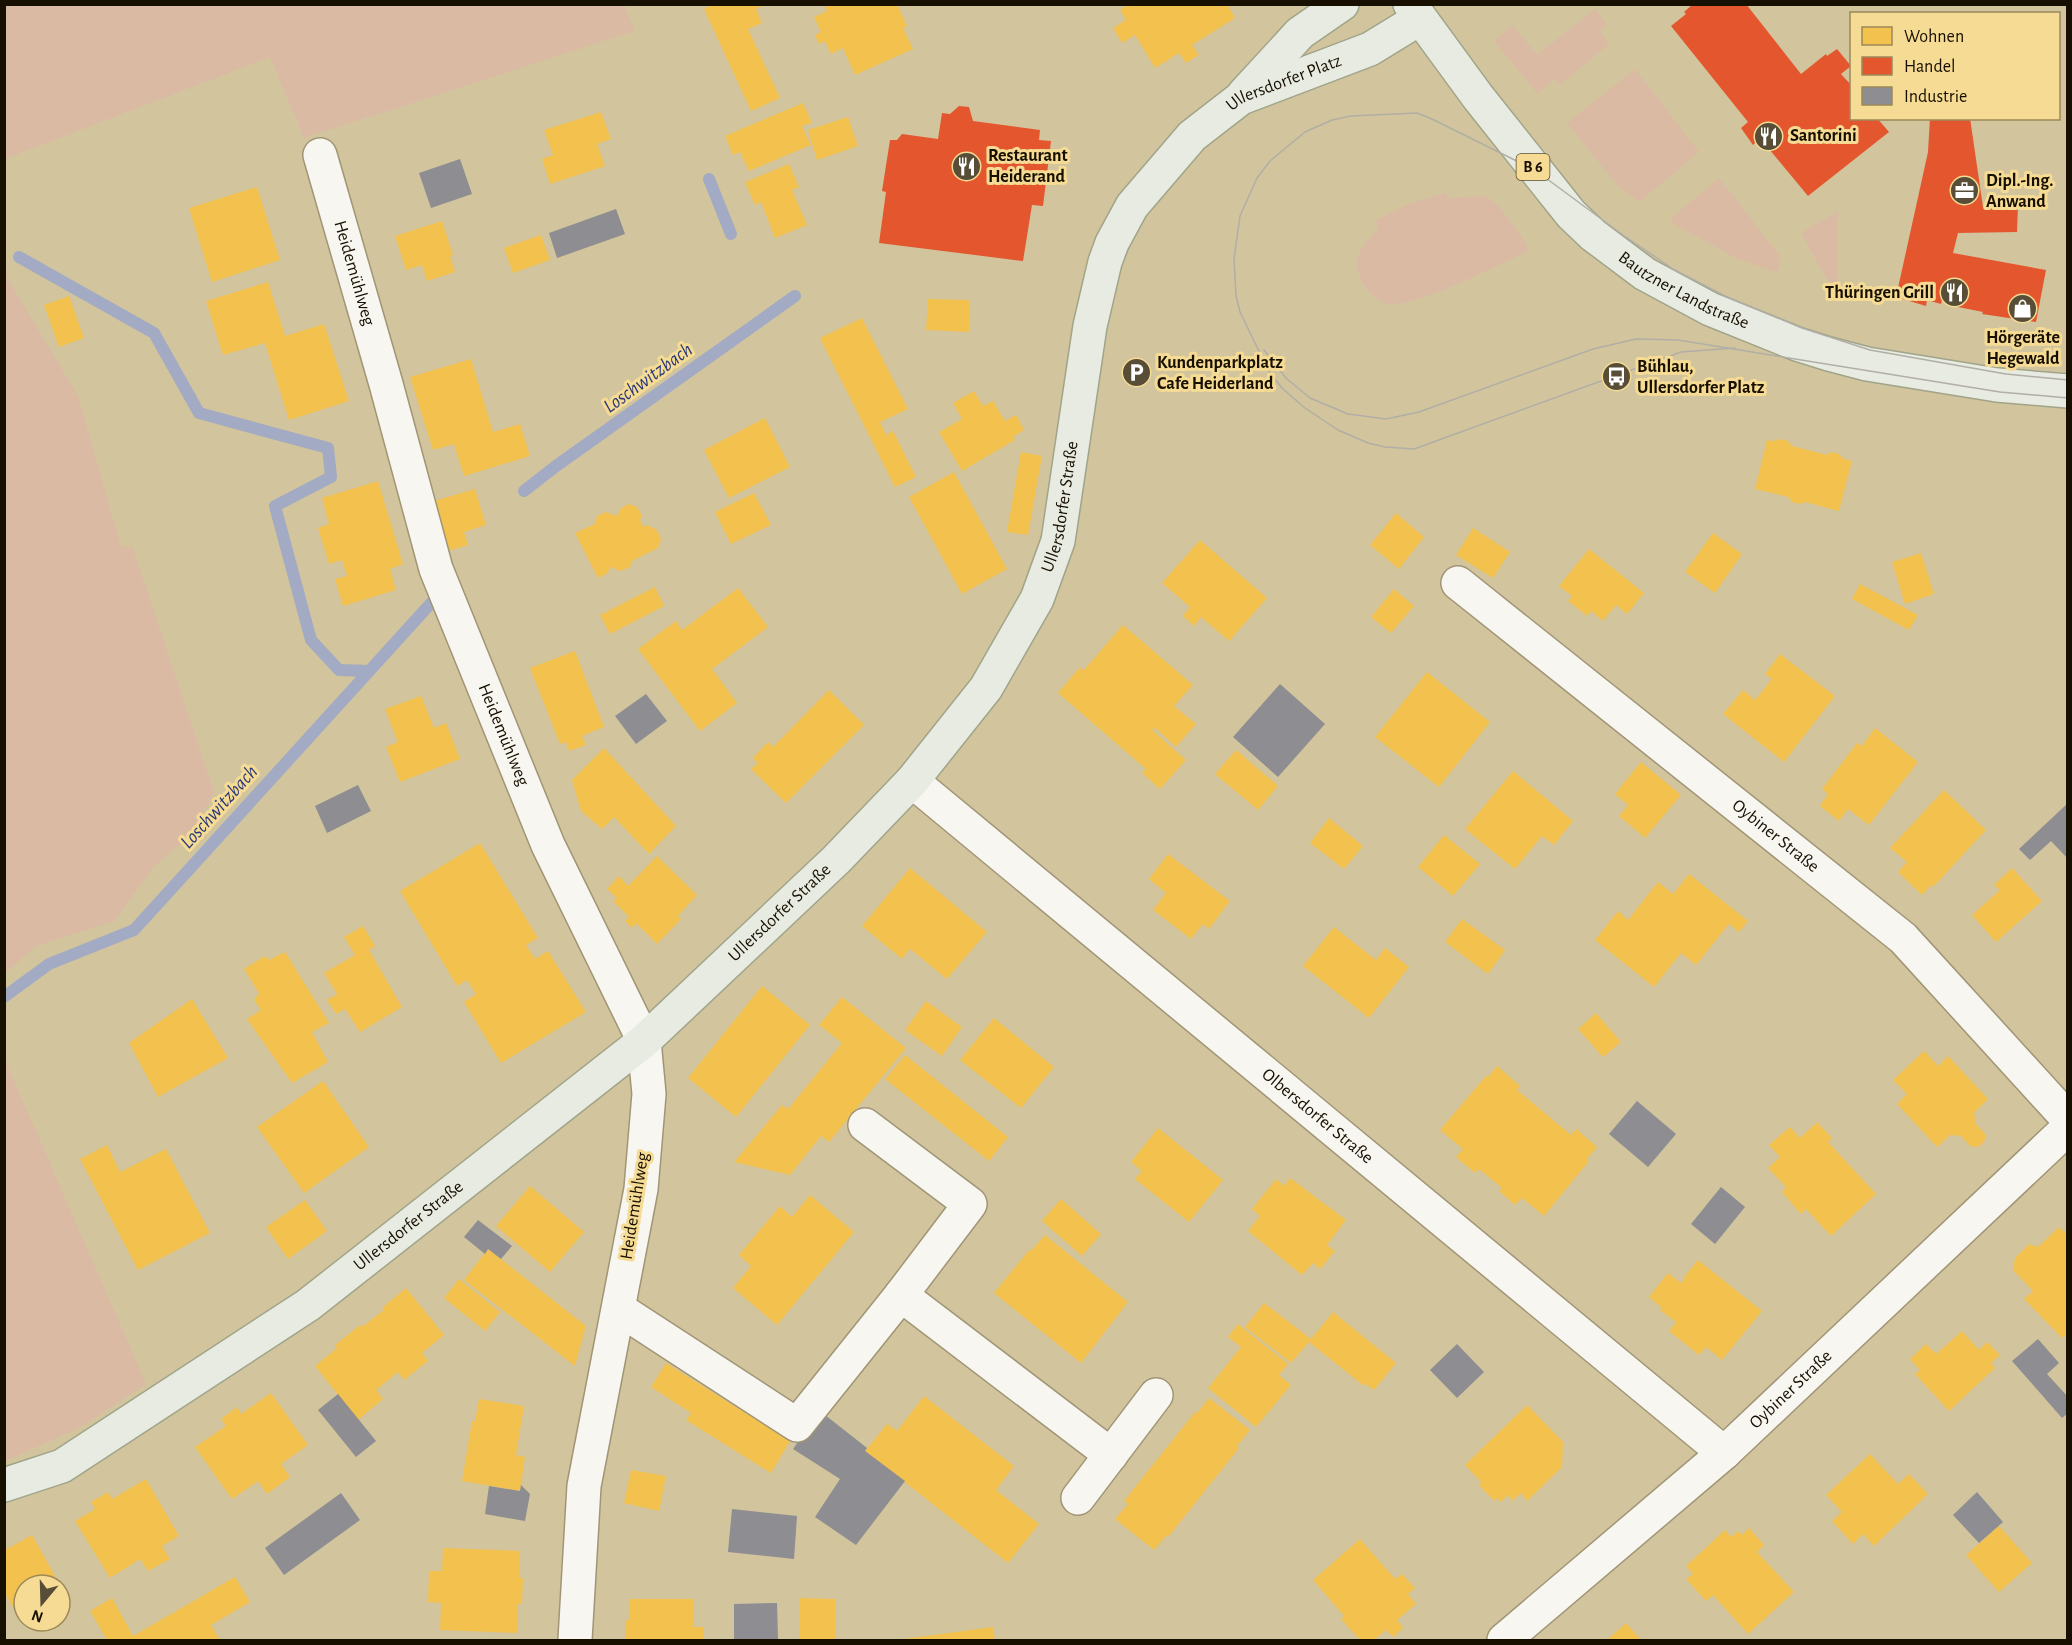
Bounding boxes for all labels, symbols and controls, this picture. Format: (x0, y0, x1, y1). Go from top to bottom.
legend (1850, 12, 2060, 120)
text: Wohnen (1904, 28, 1964, 46)
street label: Ullersdorfer Platz (1223, 52, 1344, 115)
text: Handel (1904, 58, 1955, 76)
text: Industrie (1904, 88, 1967, 106)
restaurant icon: Santorini (1753, 120, 1785, 152)
place label: Santorini (1790, 127, 1857, 145)
place label: Restaurant Heiderand (988, 147, 1068, 186)
restaurant icon: Restaurant Heiderand (951, 150, 983, 182)
road number: B 6 (1516, 154, 1550, 180)
place label: Dipl.-Ing. Anwand (1986, 172, 2053, 211)
office icon: Dipl.-Ing. Anwand (1949, 175, 1981, 207)
street label: Heidemühlweg (330, 219, 378, 328)
street label: Bautzner Landstraße (1615, 248, 1751, 333)
restaurant icon: Thüringen Grill (1939, 277, 1971, 309)
place label: Thüringen Grill (1825, 284, 1934, 302)
shop icon: Hörgeräte Hegewald (2007, 293, 2039, 325)
place label: Hörgeräte Hegewald (1986, 329, 2060, 368)
water label: Loschwitzbach (600, 339, 696, 417)
place label: Kundenparkplatz Cafe Heiderland (1157, 354, 1283, 393)
parking icon: Kundenparkplatz Cafe Heiderland (1120, 357, 1152, 389)
place label: Bühlau, Ullersdorfer Platz (1637, 358, 1765, 397)
bus stop icon: Bühlau, Ullersdorfer Platz (1600, 361, 1632, 393)
street label: Ullersdorfer Straße (1038, 440, 1082, 575)
street label: Heidemühlweg (475, 681, 532, 789)
water label: Loschwitzbach (177, 761, 261, 853)
street label: Oybiner Straße (1728, 796, 1822, 876)
street label: Ullersdorfer Straße (725, 861, 835, 965)
street label: Olbersdorfer Straße (1258, 1065, 1376, 1167)
street label: Heidemühlweg (618, 1151, 652, 1261)
street label: Ullersdorfer Straße (351, 1178, 467, 1274)
street label: Oybiner Straße (1746, 1347, 1836, 1432)
north arrow (12, 1573, 72, 1633)
text: N (30, 1607, 45, 1626)

